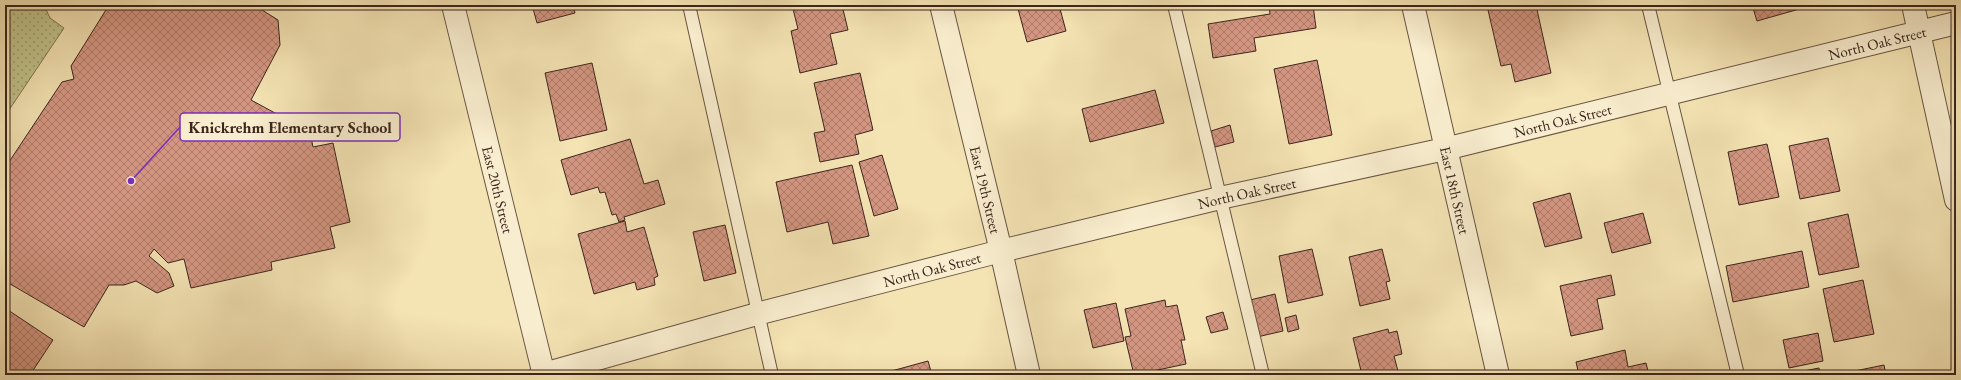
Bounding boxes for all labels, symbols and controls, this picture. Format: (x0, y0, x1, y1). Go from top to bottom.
street label: North Oak Street (1826, 21, 1928, 64)
street label: North Oak Street (1511, 99, 1614, 141)
callout: Knickrehm Elementary School (180, 113, 400, 141)
text: Knickrehm Elementary School (188, 117, 392, 138)
street label: East 20th Street (478, 144, 518, 236)
street label: East 19th Street (966, 144, 1006, 236)
street label: East 18th Street (1436, 144, 1475, 236)
street label: North Oak Street (1196, 172, 1298, 213)
street label: North Oak Street (881, 247, 983, 291)

